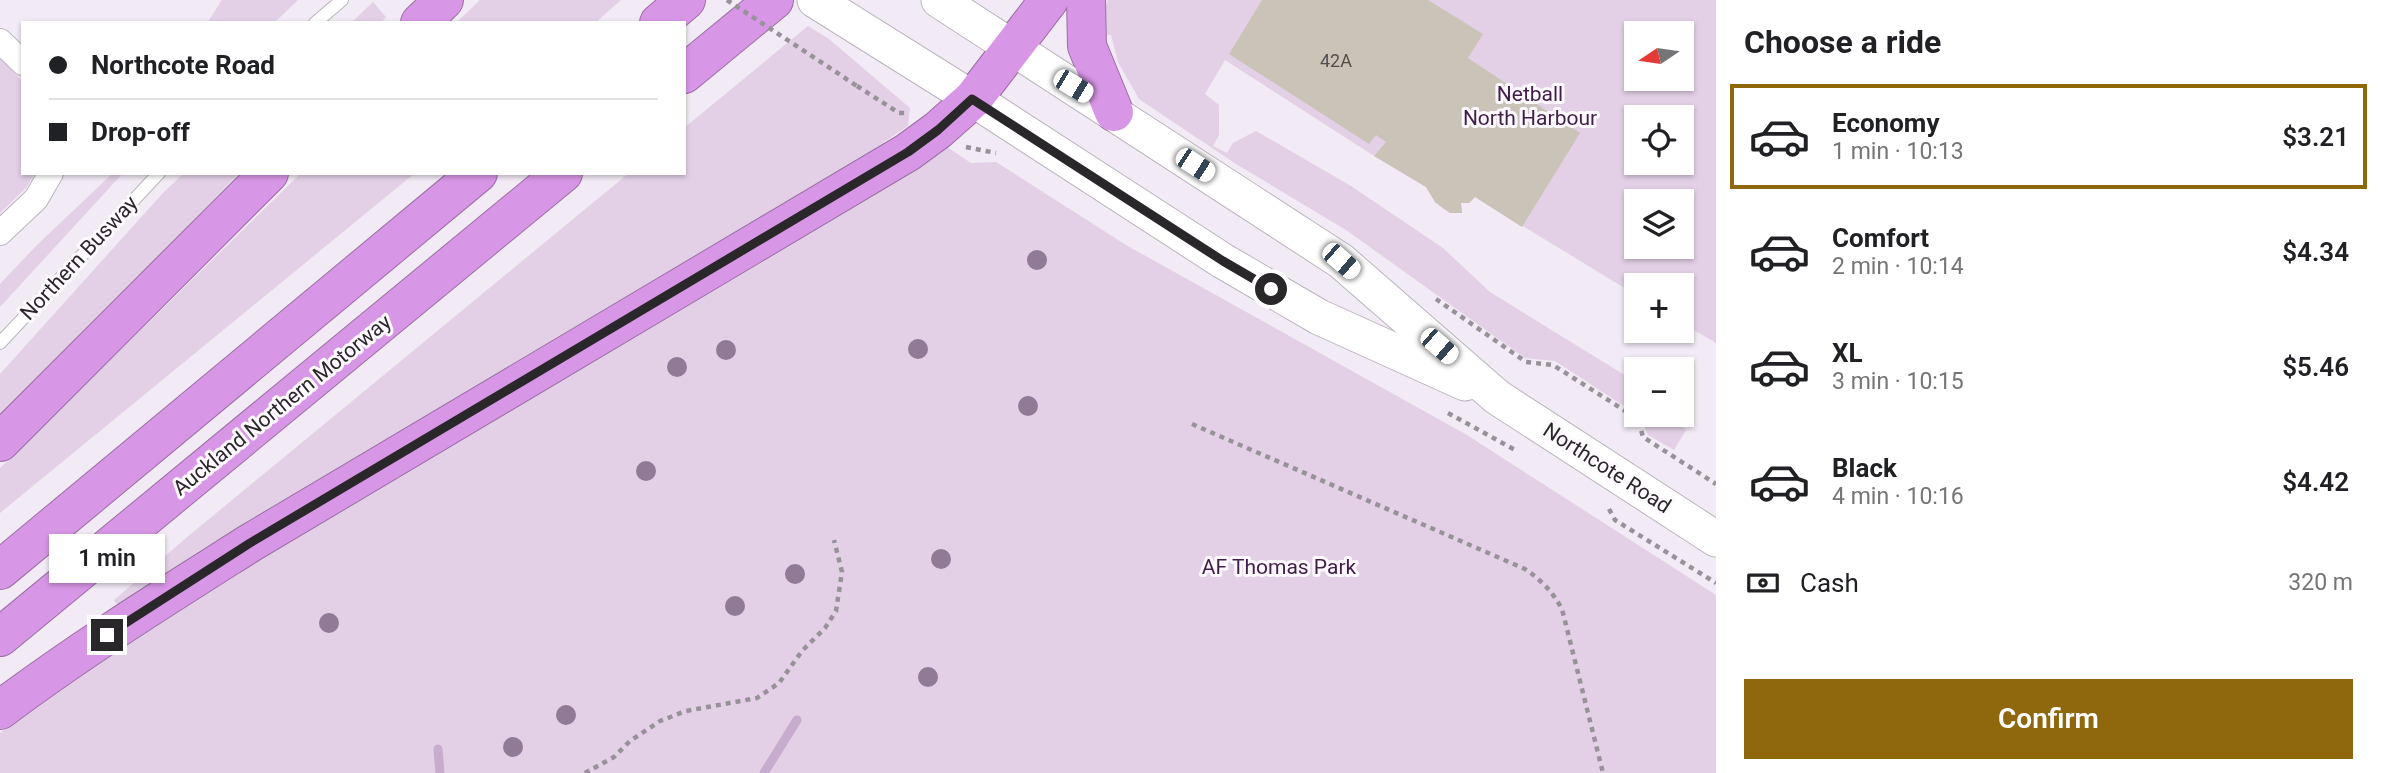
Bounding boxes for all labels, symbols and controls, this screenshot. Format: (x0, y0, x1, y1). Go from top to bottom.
north arrow (1624, 21, 1694, 91)
map controls (1624, 21, 1694, 427)
text: Choose a ride (1744, 23, 1941, 61)
text: Northcote Road (91, 50, 275, 80)
house number: 42A (1320, 50, 1352, 71)
car (1050, 66, 1097, 106)
park label: Netball North Harbour (1463, 82, 1597, 130)
button: locate (1624, 105, 1694, 175)
icon: car (1748, 105, 1811, 168)
text: Economy (1832, 108, 1939, 138)
text: Drop-off (91, 117, 190, 147)
text: $3.21 (2282, 122, 2349, 152)
text: 1 min · 10:13 (1832, 138, 1964, 165)
car (1172, 145, 1219, 185)
button: layers (1624, 189, 1694, 259)
street label: Northern Busway (15, 191, 143, 325)
icon: car (1748, 220, 1811, 283)
text: Comfort (1832, 223, 1929, 253)
text: $4.34 (2282, 237, 2349, 267)
car (1319, 239, 1364, 283)
text: 2 min · 10:14 (1832, 253, 1964, 280)
route start (1255, 273, 1287, 305)
button: + (1624, 273, 1694, 343)
street label: Auckland Northern Motorway (168, 310, 396, 500)
car (1417, 324, 1462, 368)
icon: car (1748, 335, 1811, 398)
text: XL (1832, 338, 1863, 368)
text: $5.46 (2282, 352, 2349, 382)
button: − (1624, 357, 1694, 427)
text: 3 min · 10:15 (1832, 368, 1964, 395)
street label: Northcote Road (1539, 418, 1675, 518)
icon: car (1748, 450, 1811, 513)
text: Black (1832, 453, 1897, 483)
text: $4.42 (2282, 467, 2349, 497)
text: 4 min · 10:16 (1832, 483, 1964, 510)
callout: 1 min (49, 534, 165, 582)
text: 1 min (78, 545, 136, 572)
park label: AF Thomas Park (1202, 555, 1357, 579)
icon: cash (1744, 564, 1782, 602)
text: Cash (1800, 568, 1859, 598)
text: 320 m (2288, 569, 2353, 596)
route end (91, 619, 123, 651)
button: Confirm (1744, 679, 2353, 759)

